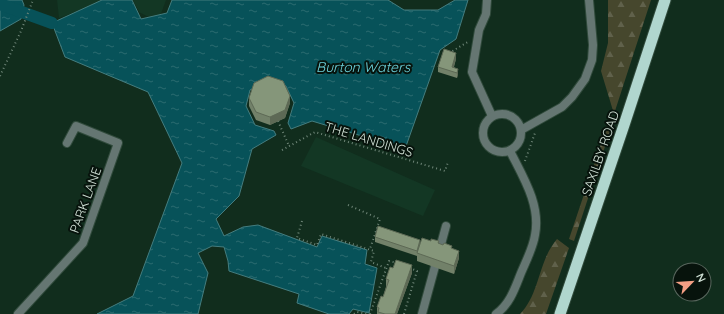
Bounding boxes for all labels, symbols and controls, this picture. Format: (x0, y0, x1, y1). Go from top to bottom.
water label: Burton Waters (316, 58, 411, 76)
street label: SAXILBY ROAD (578, 108, 622, 198)
street label: THE LANDINGS (323, 118, 415, 160)
street label: PARK LANE (66, 165, 104, 235)
north arrow (672, 262, 712, 302)
text: N (693, 271, 709, 284)

